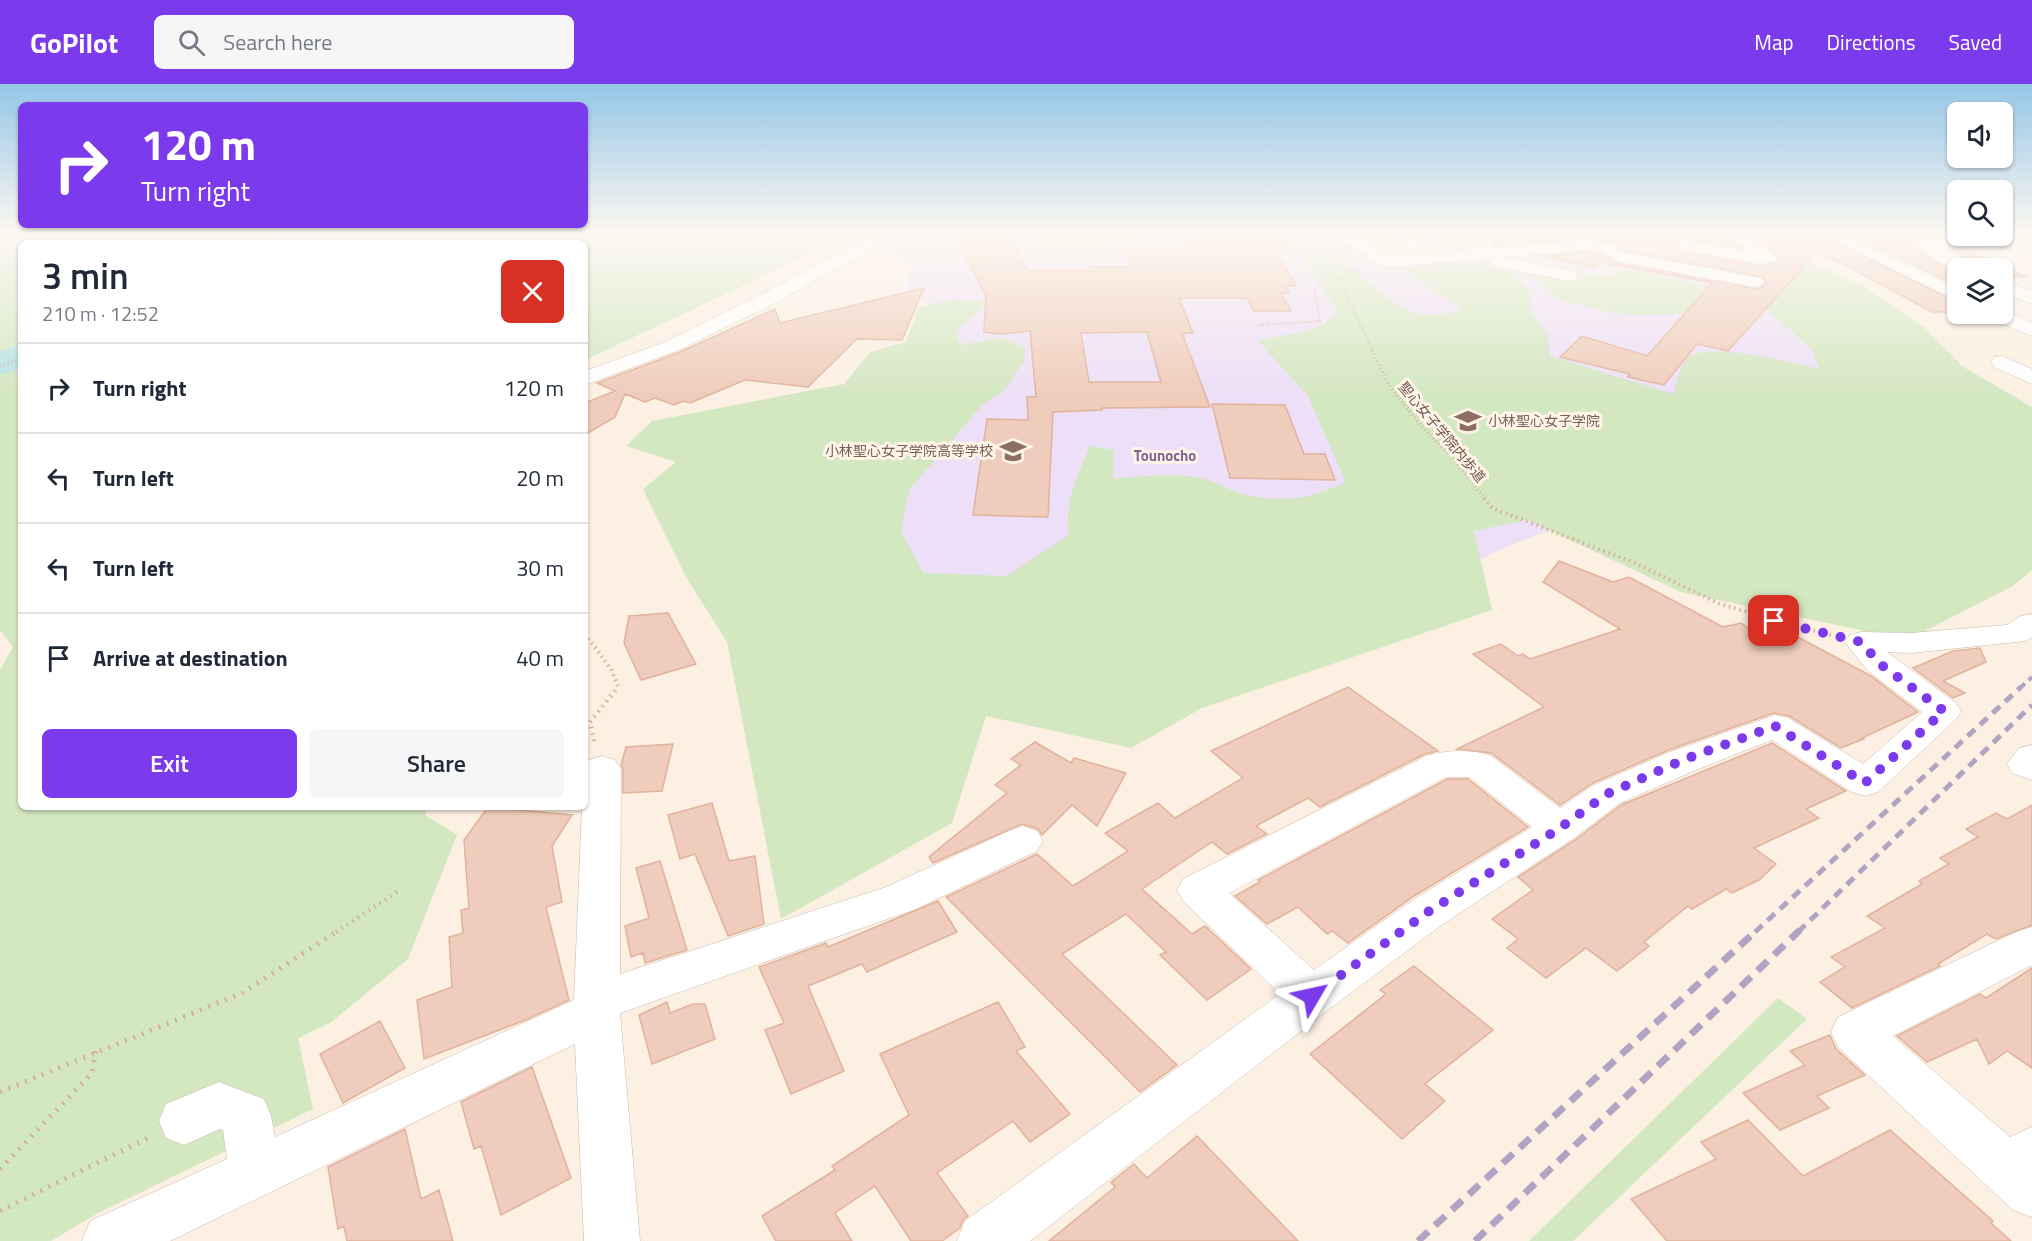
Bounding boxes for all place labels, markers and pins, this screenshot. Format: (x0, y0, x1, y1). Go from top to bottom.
school or university icon: 小林聖心女子学院 (1453, 406, 1483, 436)
place label: 小林聖心女子学院 (1488, 410, 1600, 431)
school or university icon: 小林聖心女子学院高等学校 (998, 436, 1028, 466)
place label: 小林聖心女子学院高等学校 (825, 440, 993, 461)
pin (1748, 595, 1799, 646)

